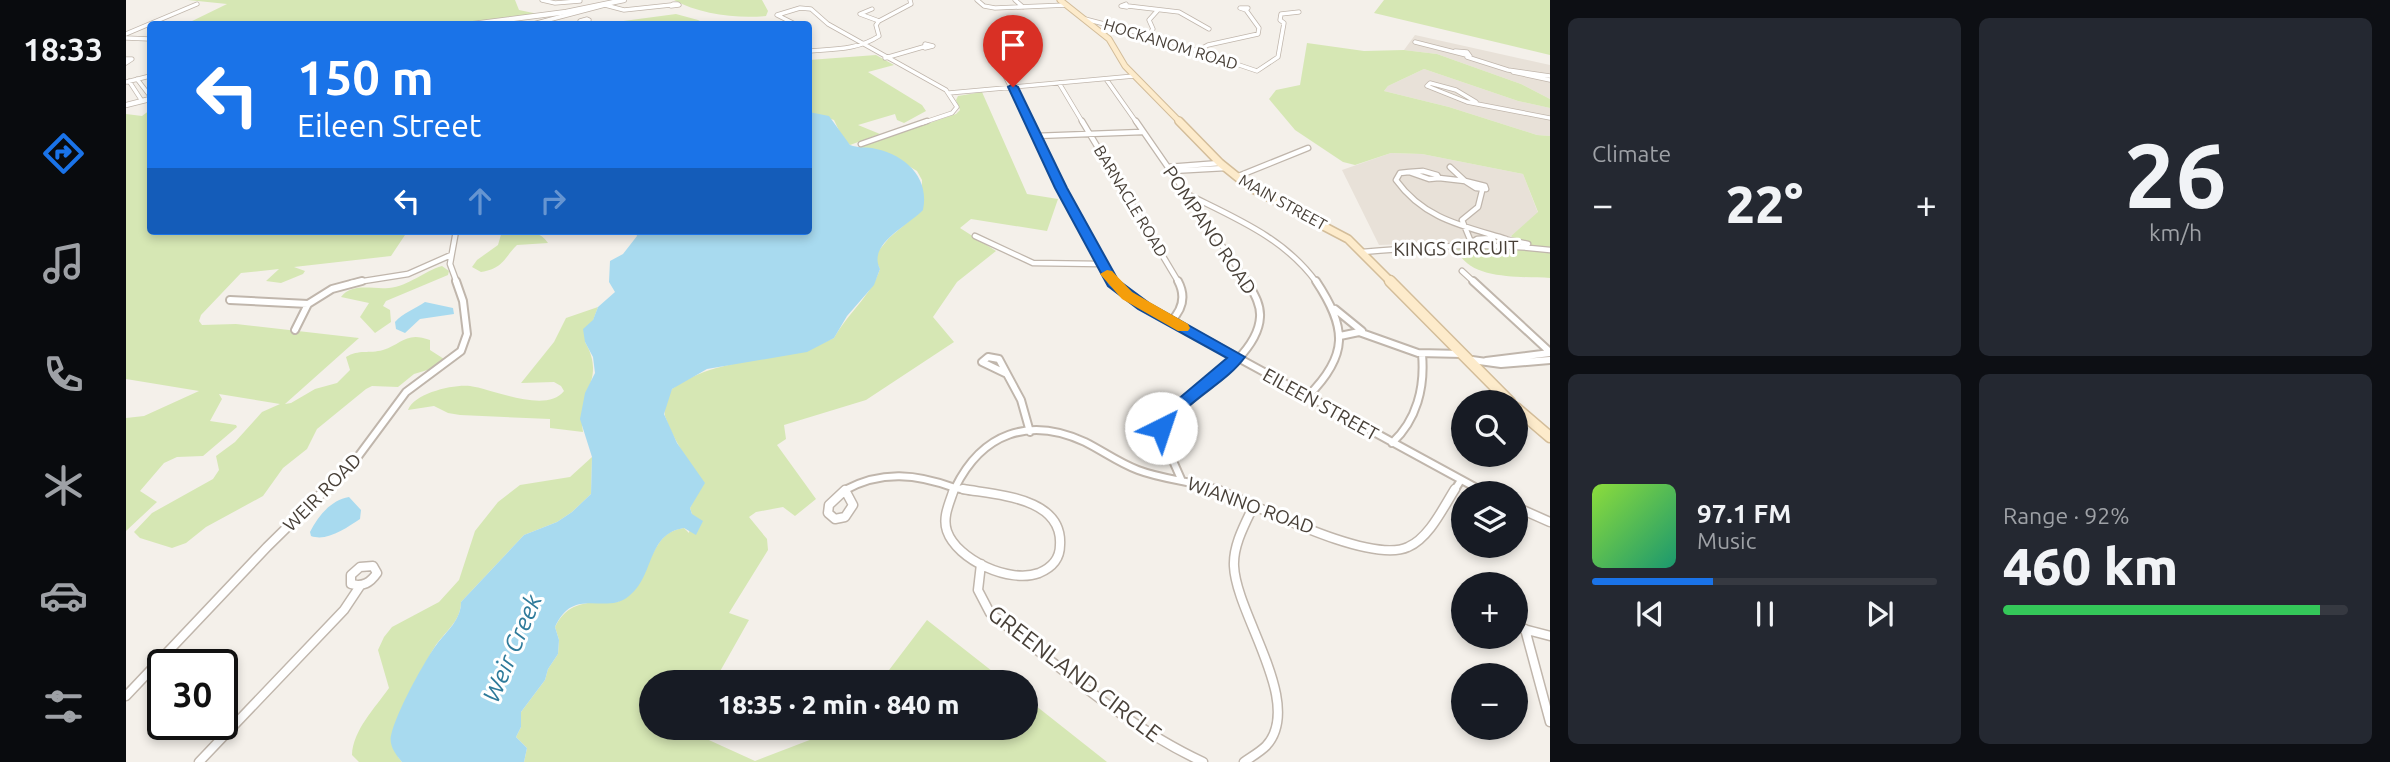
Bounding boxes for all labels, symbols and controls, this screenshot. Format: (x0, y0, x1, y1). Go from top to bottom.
pin (983, 15, 1043, 87)
street label: HOCKANOM ROAD (1102, 15, 1240, 73)
icon: arrive (994, 26, 1032, 64)
text: 18:33 (23, 31, 103, 67)
icon: left (182, 49, 273, 140)
text: 150 m (297, 49, 434, 104)
text: Eileen Street (297, 107, 481, 143)
text: 26 (2124, 123, 2227, 225)
icon: directions (39, 129, 88, 178)
text: Climate (1592, 141, 1671, 166)
street label: BARNACLE ROAD (1091, 142, 1171, 260)
street label: POMPANO ROAD (1159, 162, 1261, 298)
street label: MAIN STREET (1236, 170, 1330, 234)
text: 22° (1726, 175, 1803, 233)
icon: left (388, 182, 426, 220)
icon: ahead (461, 182, 499, 220)
icon: right (534, 182, 572, 220)
text: − (1592, 183, 1613, 225)
text: + (1916, 183, 1937, 225)
text: km/h (2149, 220, 2202, 245)
street label: KINGS CIRCUIT (1393, 236, 1519, 260)
icon: music (39, 239, 88, 288)
icon: phone (39, 350, 88, 399)
street label: EILEEN STREET (1259, 363, 1383, 445)
map controls (1451, 390, 1528, 740)
button: search (1451, 390, 1528, 467)
position arrow (1124, 391, 1198, 465)
street label: WEIR ROAD (278, 448, 366, 536)
icon: climate (39, 461, 88, 510)
street label: WIANNO ROAD (1185, 472, 1317, 538)
button: layers (1451, 481, 1528, 558)
text: 97.1 FM (1697, 499, 1791, 528)
text: Range · 92% (2003, 503, 2130, 528)
text: Music (1697, 528, 1756, 553)
text: 460 km (2003, 537, 2178, 595)
icon: car (39, 571, 88, 620)
button: + (1451, 572, 1528, 649)
water label: Weir Creek (477, 589, 547, 706)
icon: previous (1631, 595, 1669, 633)
icon: pause (1746, 595, 1784, 633)
icon: next (1861, 595, 1899, 633)
street label: GREENLAND CIRCLE (984, 600, 1166, 746)
speed limit sign: 30 (147, 649, 238, 740)
button: − (1451, 663, 1528, 740)
icon: filters (39, 682, 88, 731)
text: 18:35 · 2 min · 840 m (718, 690, 959, 719)

